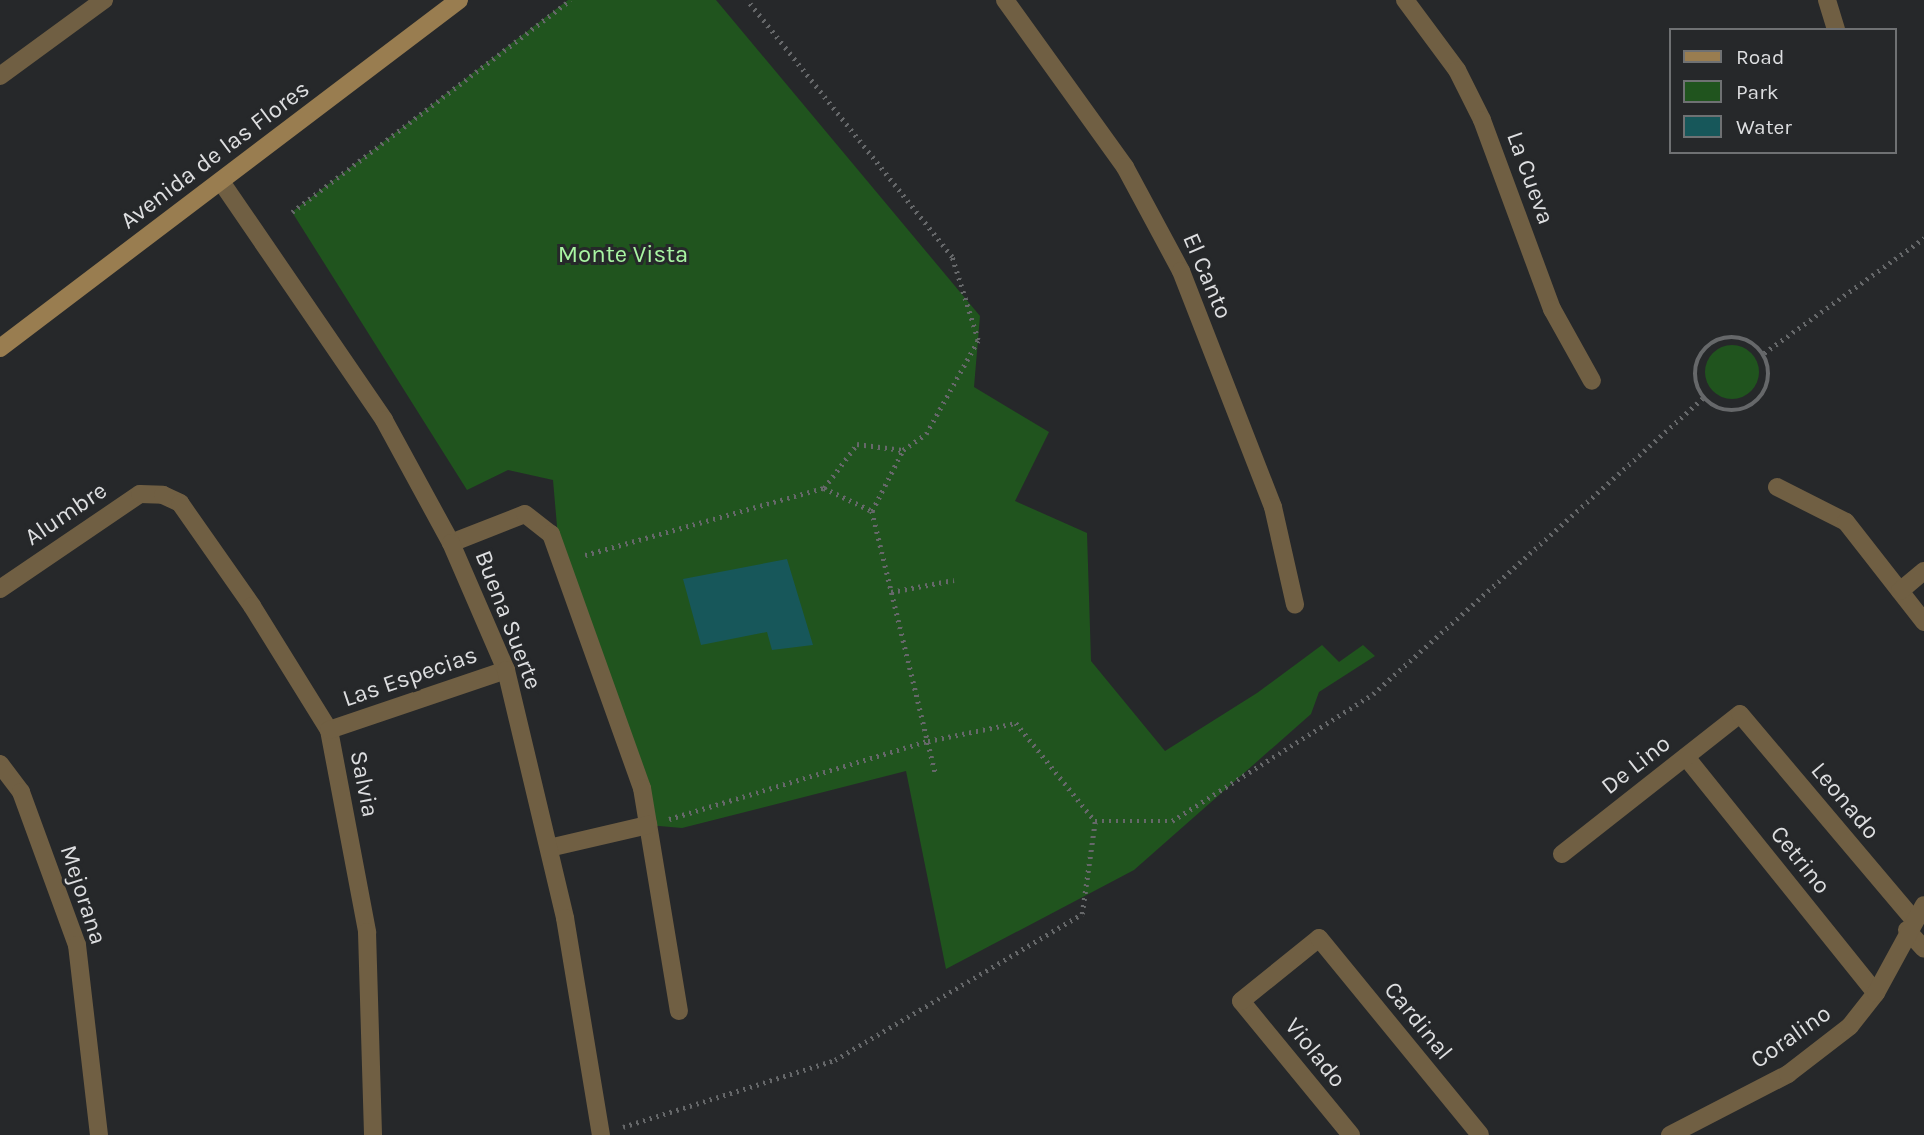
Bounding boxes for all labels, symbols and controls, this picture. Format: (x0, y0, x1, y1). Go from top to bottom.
legend (1668, 28, 1896, 154)
text: Road (1736, 45, 1784, 69)
street label: Avenida de las Flores (115, 75, 315, 235)
text: Park (1736, 80, 1779, 104)
text: Water (1736, 115, 1792, 139)
street label: La Cueva (1500, 128, 1560, 228)
street label: El Canto (1176, 229, 1238, 323)
park label: Monte Vista (558, 241, 688, 269)
street label: Alumbre (20, 476, 112, 552)
street label: Buena Suerte (468, 546, 548, 694)
street label: Las Especias (339, 641, 481, 713)
street label: De Lino (1596, 729, 1676, 801)
street label: Salvia (343, 748, 385, 820)
street label: Leonado (1804, 757, 1886, 845)
street label: Cetrino (1764, 820, 1836, 900)
street label: Mejorana (53, 842, 113, 948)
street label: Cardinal (1378, 976, 1458, 1066)
street label: Coralino (1745, 999, 1837, 1075)
street label: Violado (1278, 1012, 1352, 1094)

